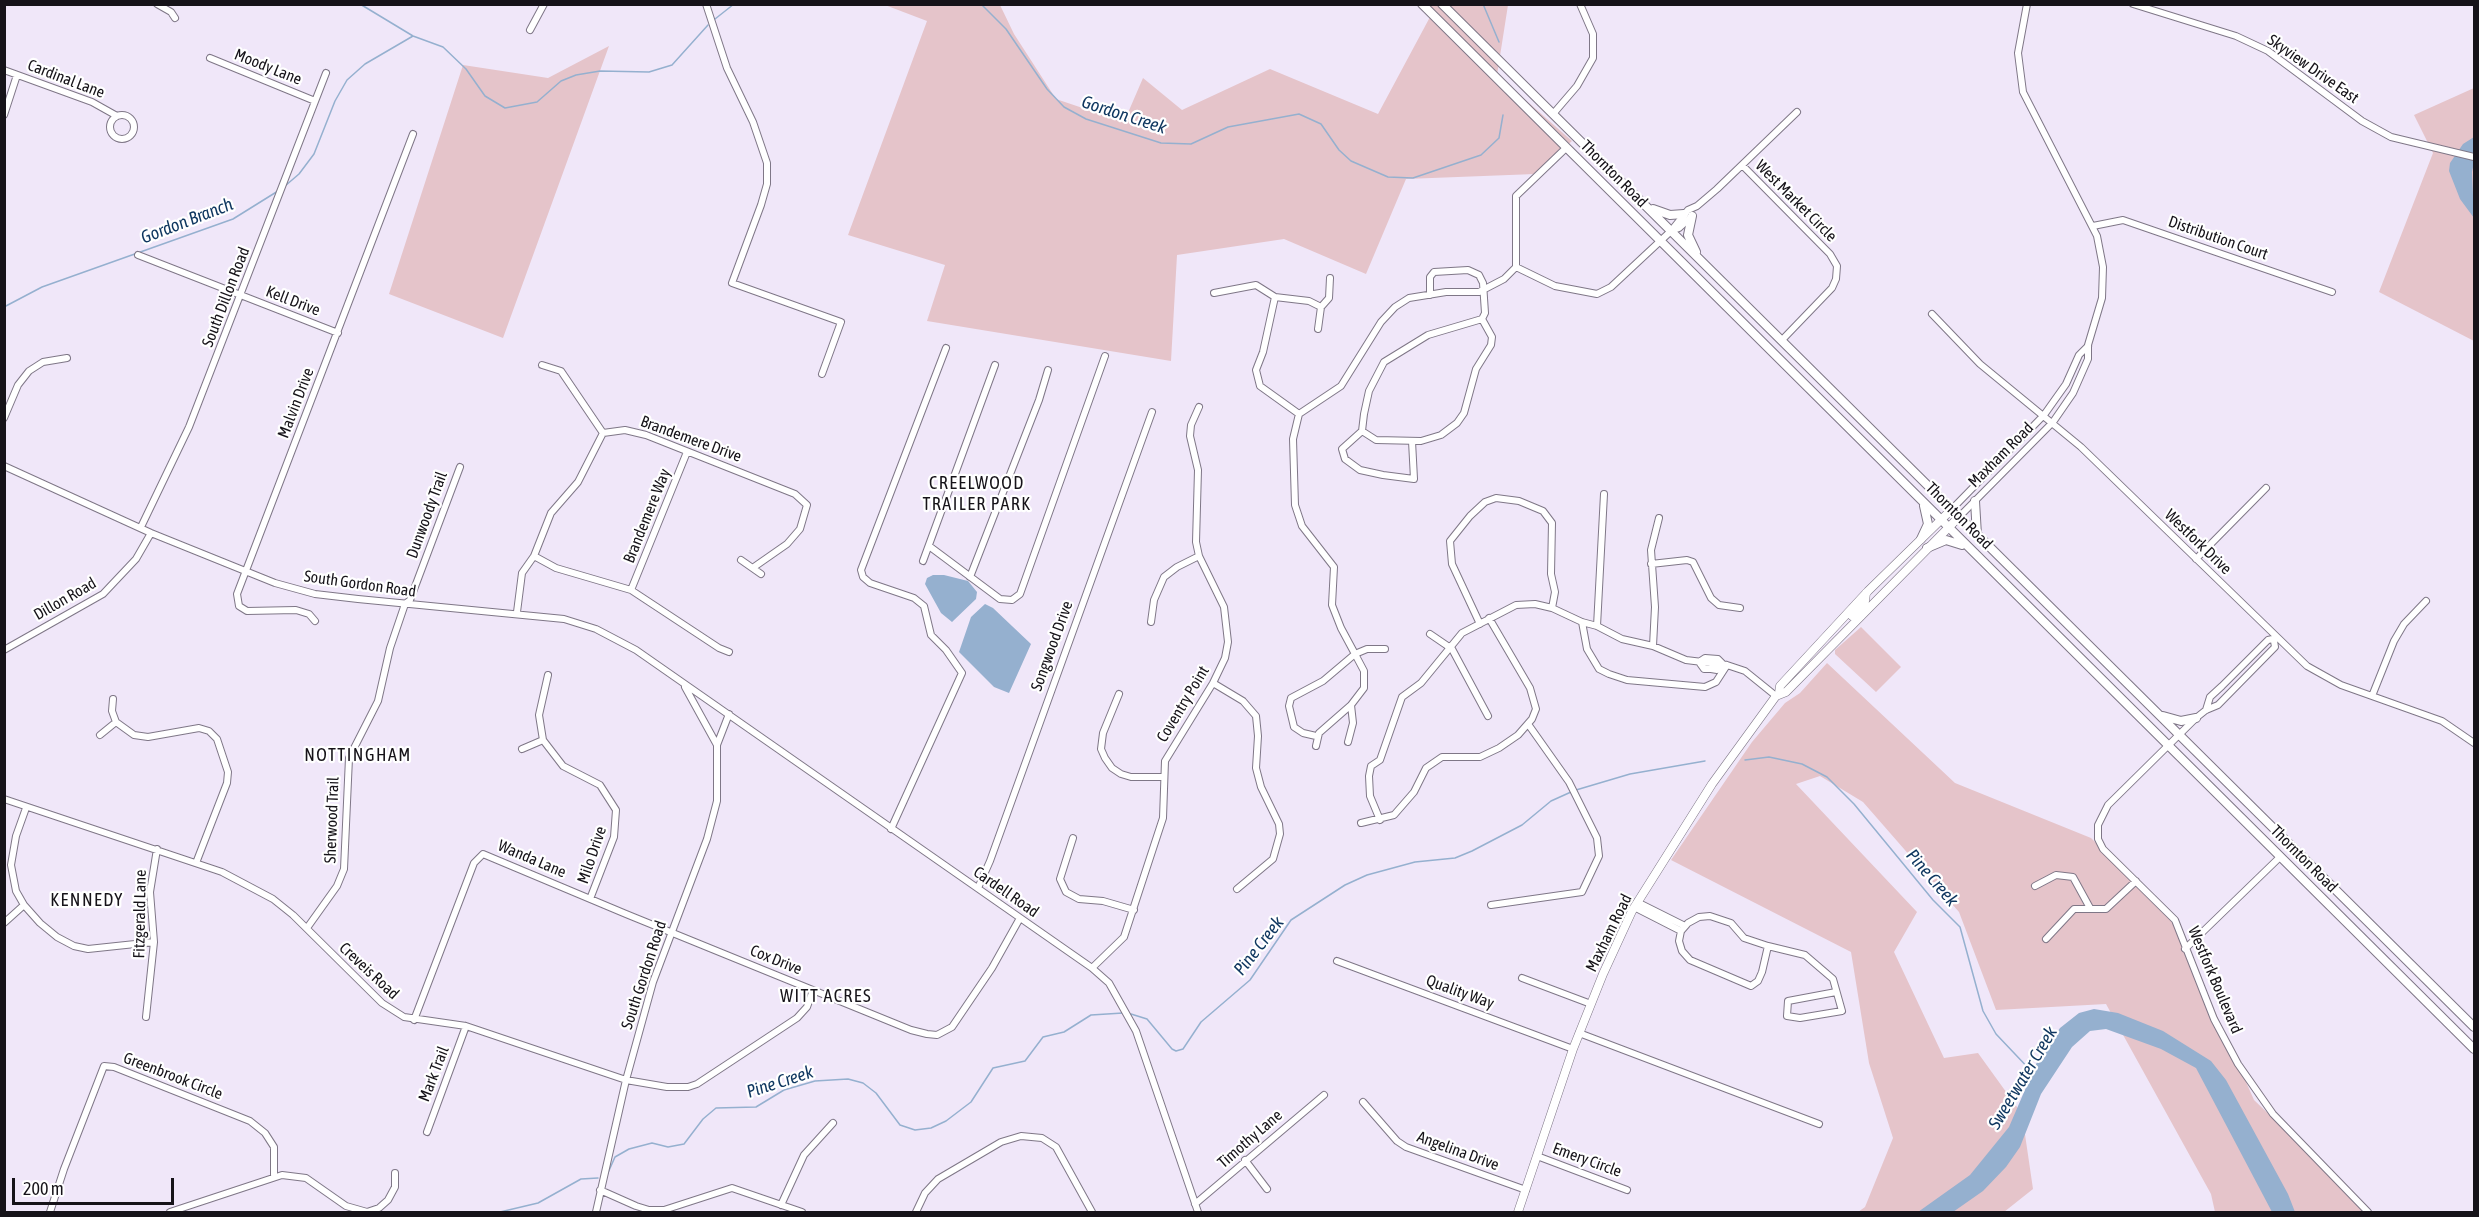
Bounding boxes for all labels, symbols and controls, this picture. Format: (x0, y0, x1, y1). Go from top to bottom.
street label: Skyview Drive East (2264, 30, 2362, 108)
street label: Moody Lane (232, 45, 304, 89)
street label: Cardinal Lane (25, 56, 107, 102)
water label: Gordon Creek (1079, 91, 1169, 139)
street label: Thornton Road (1576, 136, 1652, 212)
street label: West Market Circle (1751, 156, 1841, 246)
water label: Gordon Branch (138, 194, 236, 248)
street label: Distribution Court (2166, 212, 2270, 264)
street label: South Dillon Road (198, 244, 254, 350)
street label: Kell Drive (263, 282, 323, 320)
street label: Malvin Drive (274, 365, 318, 441)
street label: Brandemere Drive (638, 412, 744, 466)
street label: Maxham Road (1964, 418, 2038, 492)
street label: Brandemere Way (619, 466, 675, 566)
street label: Dunwoody Trail (402, 469, 452, 561)
district label: CREELWOOD TRAILER PARK (922, 472, 1032, 514)
street label: Thornton Road (1921, 478, 1997, 554)
street label: Westfork Drive (2161, 505, 2235, 579)
street label: South Gordon Road (303, 567, 417, 601)
street label: Dillon Road (30, 573, 100, 625)
street label: Songwood Drive (1027, 598, 1077, 694)
street label: Coventry Point (1153, 662, 1213, 746)
district label: NOTTINGHAM (304, 744, 412, 766)
street label: Sherwood Trail (321, 776, 343, 864)
street label: Thornton Road (2266, 821, 2342, 897)
street label: Milo Drive (573, 824, 611, 886)
street label: Wanda Lane (495, 836, 569, 882)
water label: Pine Creek (1901, 845, 1963, 911)
street label: Cardell Road (970, 863, 1042, 921)
street label: Fitzgerald Lane (130, 870, 150, 958)
district label: KENNEDY (50, 889, 124, 911)
street label: Maxham Road (1582, 891, 1636, 975)
water label: Pine Creek (1229, 912, 1289, 980)
street label: South Gordon Road (617, 918, 671, 1032)
street label: Westfork Boulevard (2184, 923, 2246, 1037)
street label: Creveis Road (335, 938, 403, 1004)
street label: Cox Drive (747, 941, 805, 979)
street label: Quality Way (1423, 971, 1497, 1013)
district label: WITT ACRES (780, 985, 872, 1007)
water label: Sweetwater Creek (1984, 1023, 2062, 1133)
street label: Mark Trail (415, 1044, 453, 1104)
street label: Greenbrook Circle (121, 1048, 225, 1104)
water label: Pine Creek (744, 1061, 816, 1103)
street label: Timothy Lane (1214, 1106, 1286, 1172)
street label: Angelina Drive (1414, 1127, 1502, 1175)
street label: Emery Circle (1550, 1139, 1624, 1181)
scale bar (15, 1166, 177, 1204)
text: 200 m (23, 1178, 64, 1199)

